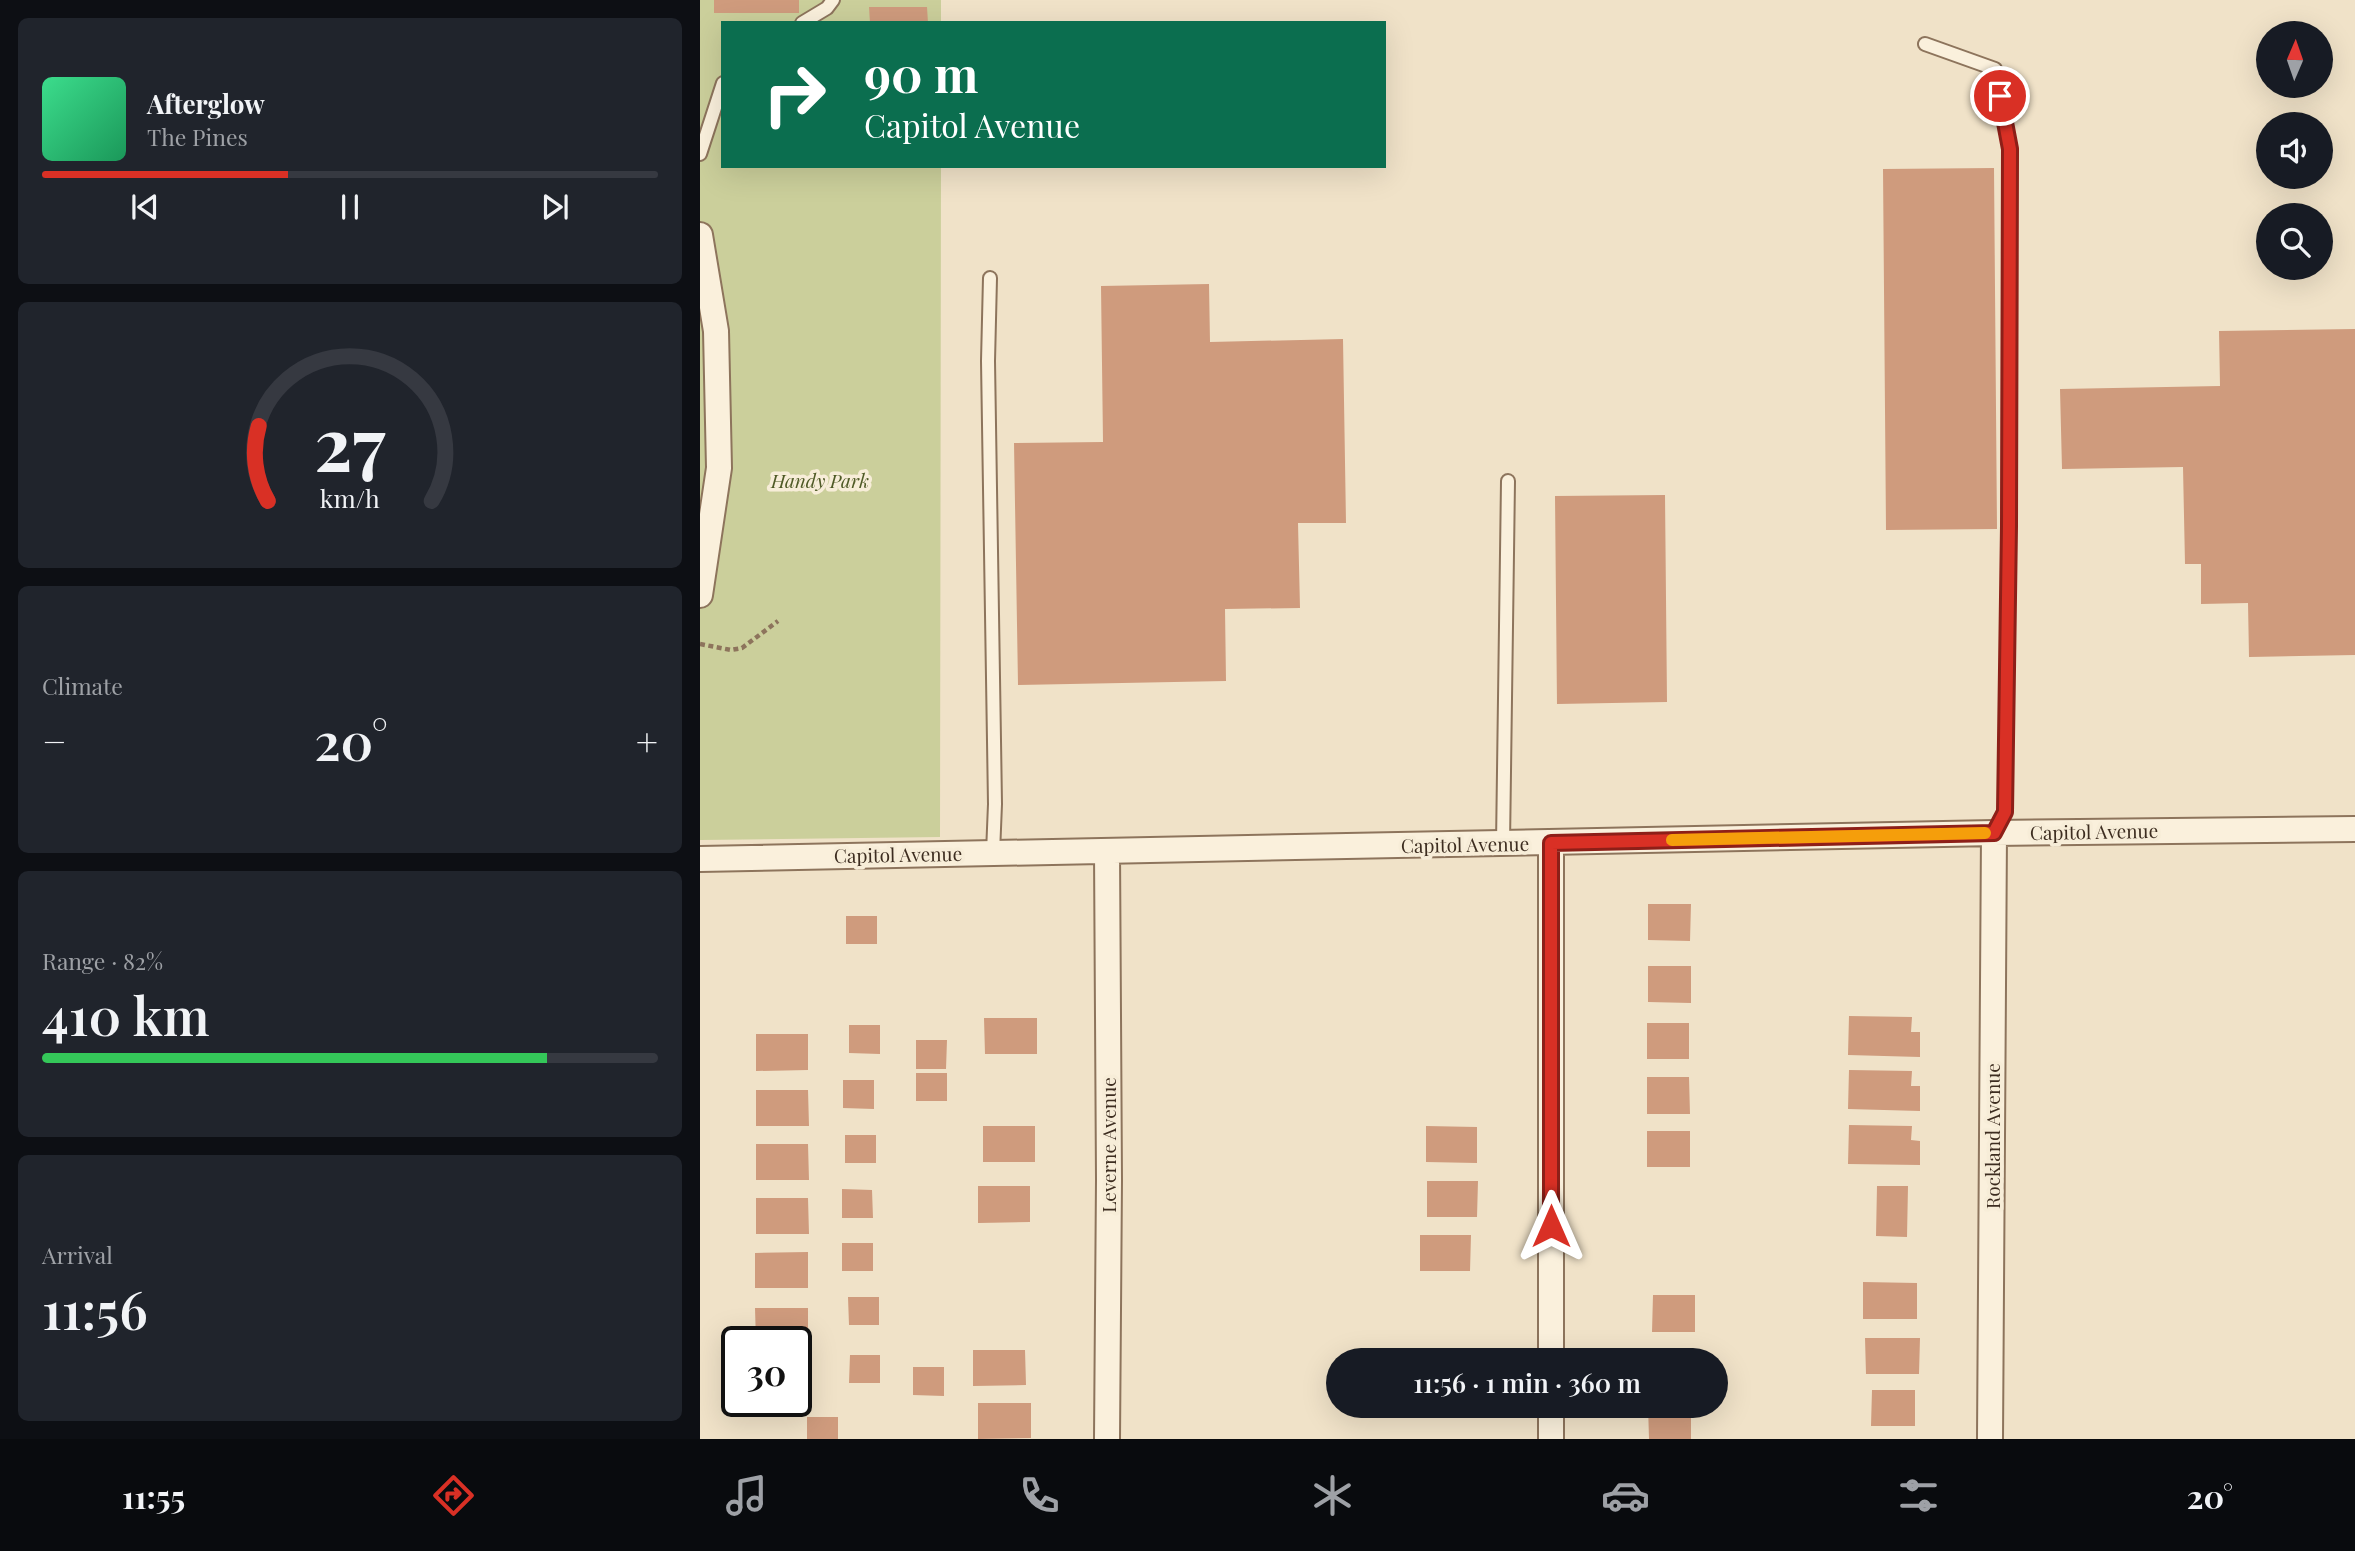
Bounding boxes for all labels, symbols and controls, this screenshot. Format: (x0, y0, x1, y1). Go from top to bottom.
north arrow (2256, 21, 2333, 98)
map controls (2256, 21, 2333, 280)
text: 90 m (864, 40, 978, 105)
icon: right (749, 49, 840, 140)
pin (1970, 66, 2030, 126)
icon: arrive (1981, 77, 2019, 115)
text: Afterglow (147, 86, 265, 121)
text: Capitol Avenue (864, 103, 1080, 146)
button: sound (2256, 112, 2333, 189)
text: The Pines (147, 121, 248, 152)
icon: previous (126, 188, 164, 226)
icon: pause (331, 188, 369, 226)
icon: next (536, 188, 574, 226)
button: search (2256, 203, 2333, 280)
text: 27 (314, 393, 386, 490)
park label: Handy Park (770, 467, 869, 493)
text: km/h (320, 481, 380, 514)
text: Climate (42, 670, 123, 701)
text: 20° (314, 705, 388, 774)
text: − (42, 715, 67, 766)
text: + (636, 715, 658, 766)
street label: Capitol Avenue (2030, 817, 2158, 845)
street label: Capitol Avenue (1401, 830, 1529, 858)
street label: Capitol Avenue (834, 840, 962, 868)
text: Range · 82% (42, 945, 163, 976)
text: 410 km (42, 980, 209, 1049)
street label: Rockland Avenue (1979, 1063, 2005, 1209)
street label: Leverne Avenue (1095, 1077, 1121, 1213)
position arrow (1514, 1189, 1588, 1263)
text: Arrival (42, 1239, 113, 1270)
text: 11:56 (42, 1274, 148, 1343)
speed limit sign: 30 (721, 1326, 812, 1417)
text: 11:56 · 1 min · 360 m (1413, 1365, 1641, 1400)
icon: directions (429, 1471, 478, 1520)
icon: music (722, 1471, 771, 1520)
icon: phone (1015, 1471, 1064, 1520)
icon: climate (1308, 1471, 1357, 1520)
icon: car (1601, 1471, 1650, 1520)
icon: filters (1894, 1471, 1943, 1520)
text: 11:55 (122, 1474, 185, 1517)
text: 20° (2187, 1474, 2233, 1517)

